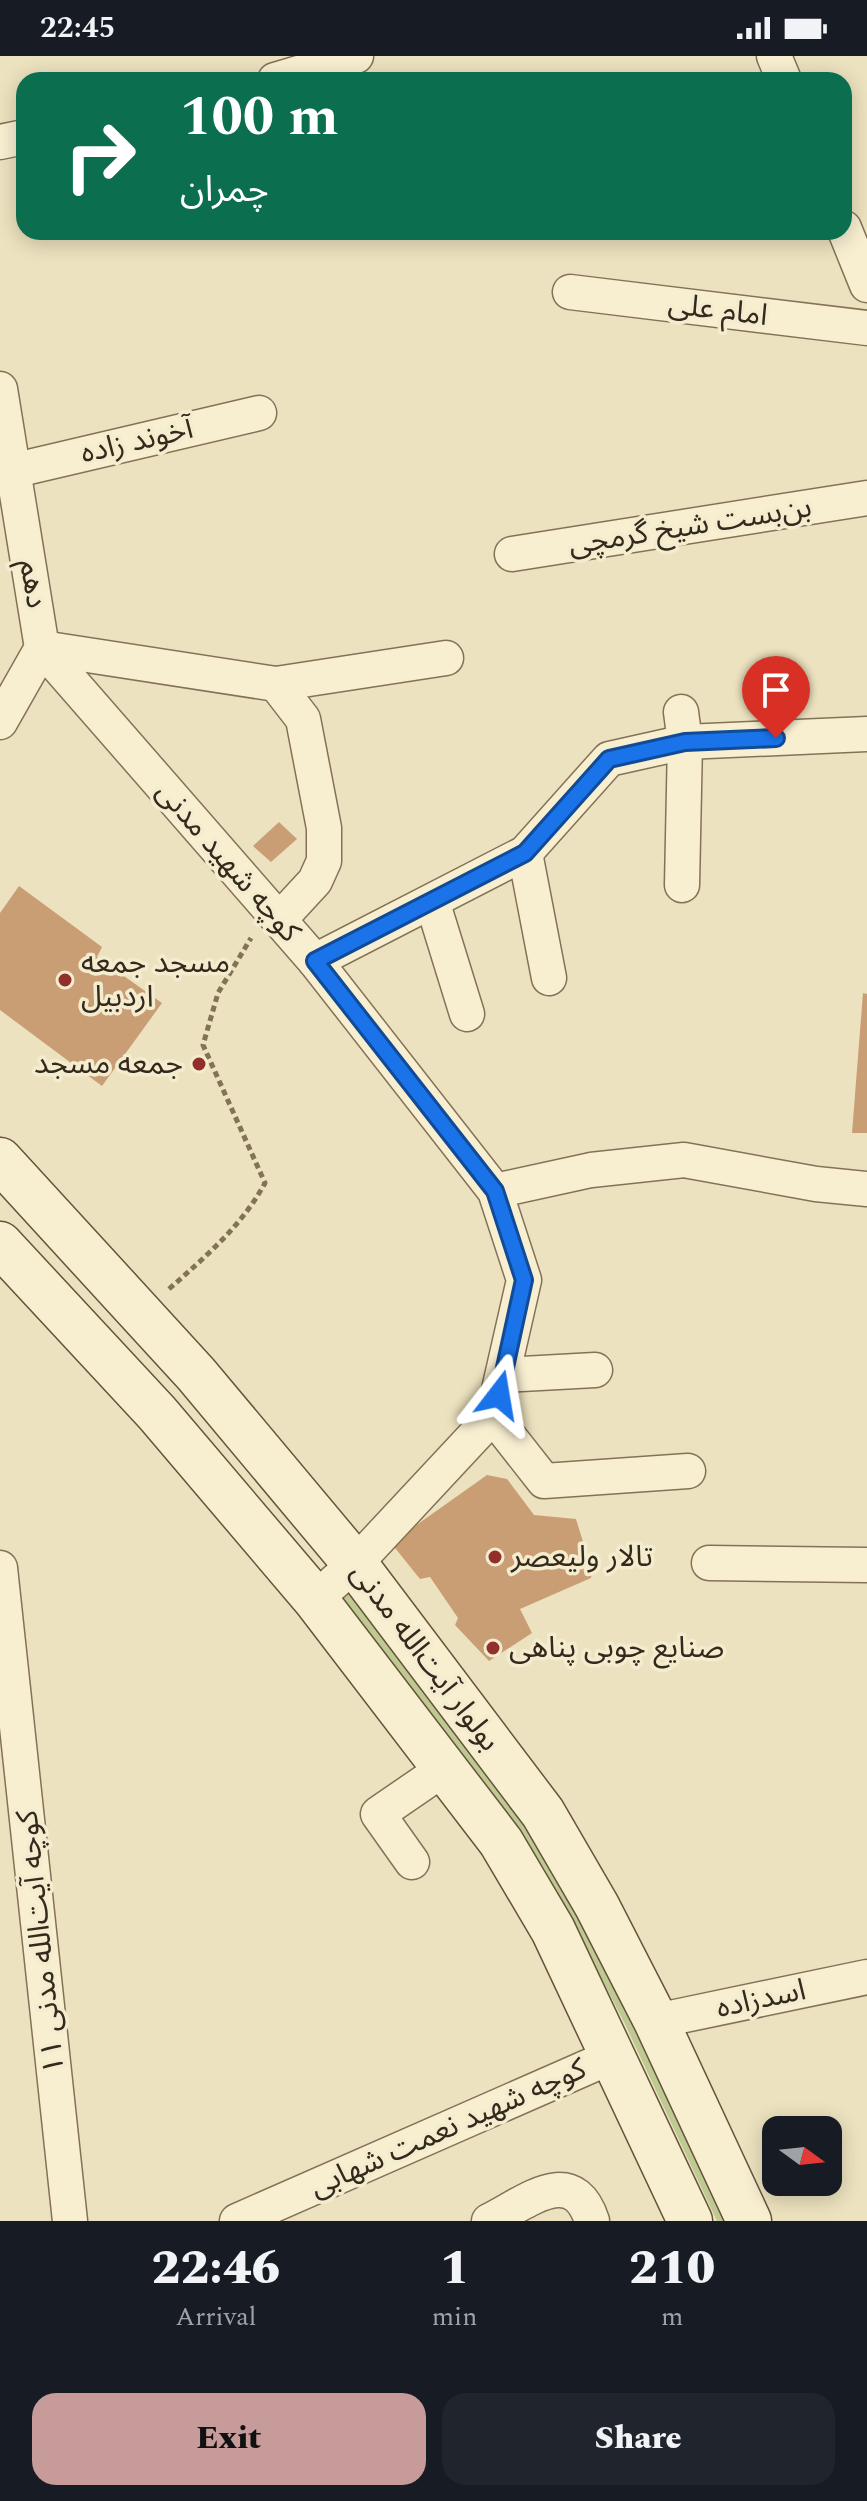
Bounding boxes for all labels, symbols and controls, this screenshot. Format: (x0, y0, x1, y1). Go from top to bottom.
text: 22:45 (40, 5, 115, 51)
text: 100 m (180, 75, 339, 160)
icon: right (48, 104, 152, 208)
text: چمران (180, 163, 269, 218)
street label: امام علی (666, 281, 770, 339)
street label: آخوند زاده (76, 405, 199, 476)
street label: بن‌بست شیخ گرمچی (565, 484, 815, 568)
street label: دهم (6, 557, 60, 611)
pin (742, 656, 810, 738)
icon: arrive (754, 668, 798, 712)
street label: کوچه شهید مدنی (145, 771, 312, 954)
place label: مسجد جمعه اردبیل (81, 940, 230, 1020)
marker: مسجد جمعه اردبیل (56, 971, 74, 989)
place label: جمعه مسجد (34, 1041, 183, 1087)
marker: جمعه مسجد (190, 1055, 208, 1073)
position arrow (457, 1353, 541, 1437)
place label: تالار ولیعصر (510, 1534, 653, 1580)
marker: تالار ولیعصر (486, 1548, 504, 1566)
street label: بولوار آیت‌الله مدنی (338, 1553, 512, 1761)
place label: صنایع چوبی پناهی (509, 1625, 724, 1671)
marker: صنایع چوبی پناهی (484, 1639, 502, 1657)
street label: کوچه آیت‌الله مدنی ۱۱ (4, 1807, 78, 2076)
street label: اسدزاده (712, 1967, 810, 2031)
street label: کوچه شهید نعمت شهابی (302, 2046, 594, 2210)
north arrow (762, 2116, 842, 2196)
map controls (762, 2116, 842, 2196)
text: 22:46 (152, 2232, 280, 2305)
text: 1 (440, 2232, 469, 2305)
text: 210 (629, 2232, 715, 2305)
text: Arrival (175, 2297, 256, 2337)
text: min (432, 2297, 477, 2337)
text: m (661, 2297, 683, 2337)
button: Exit (32, 2393, 426, 2485)
button: Share (442, 2393, 835, 2485)

